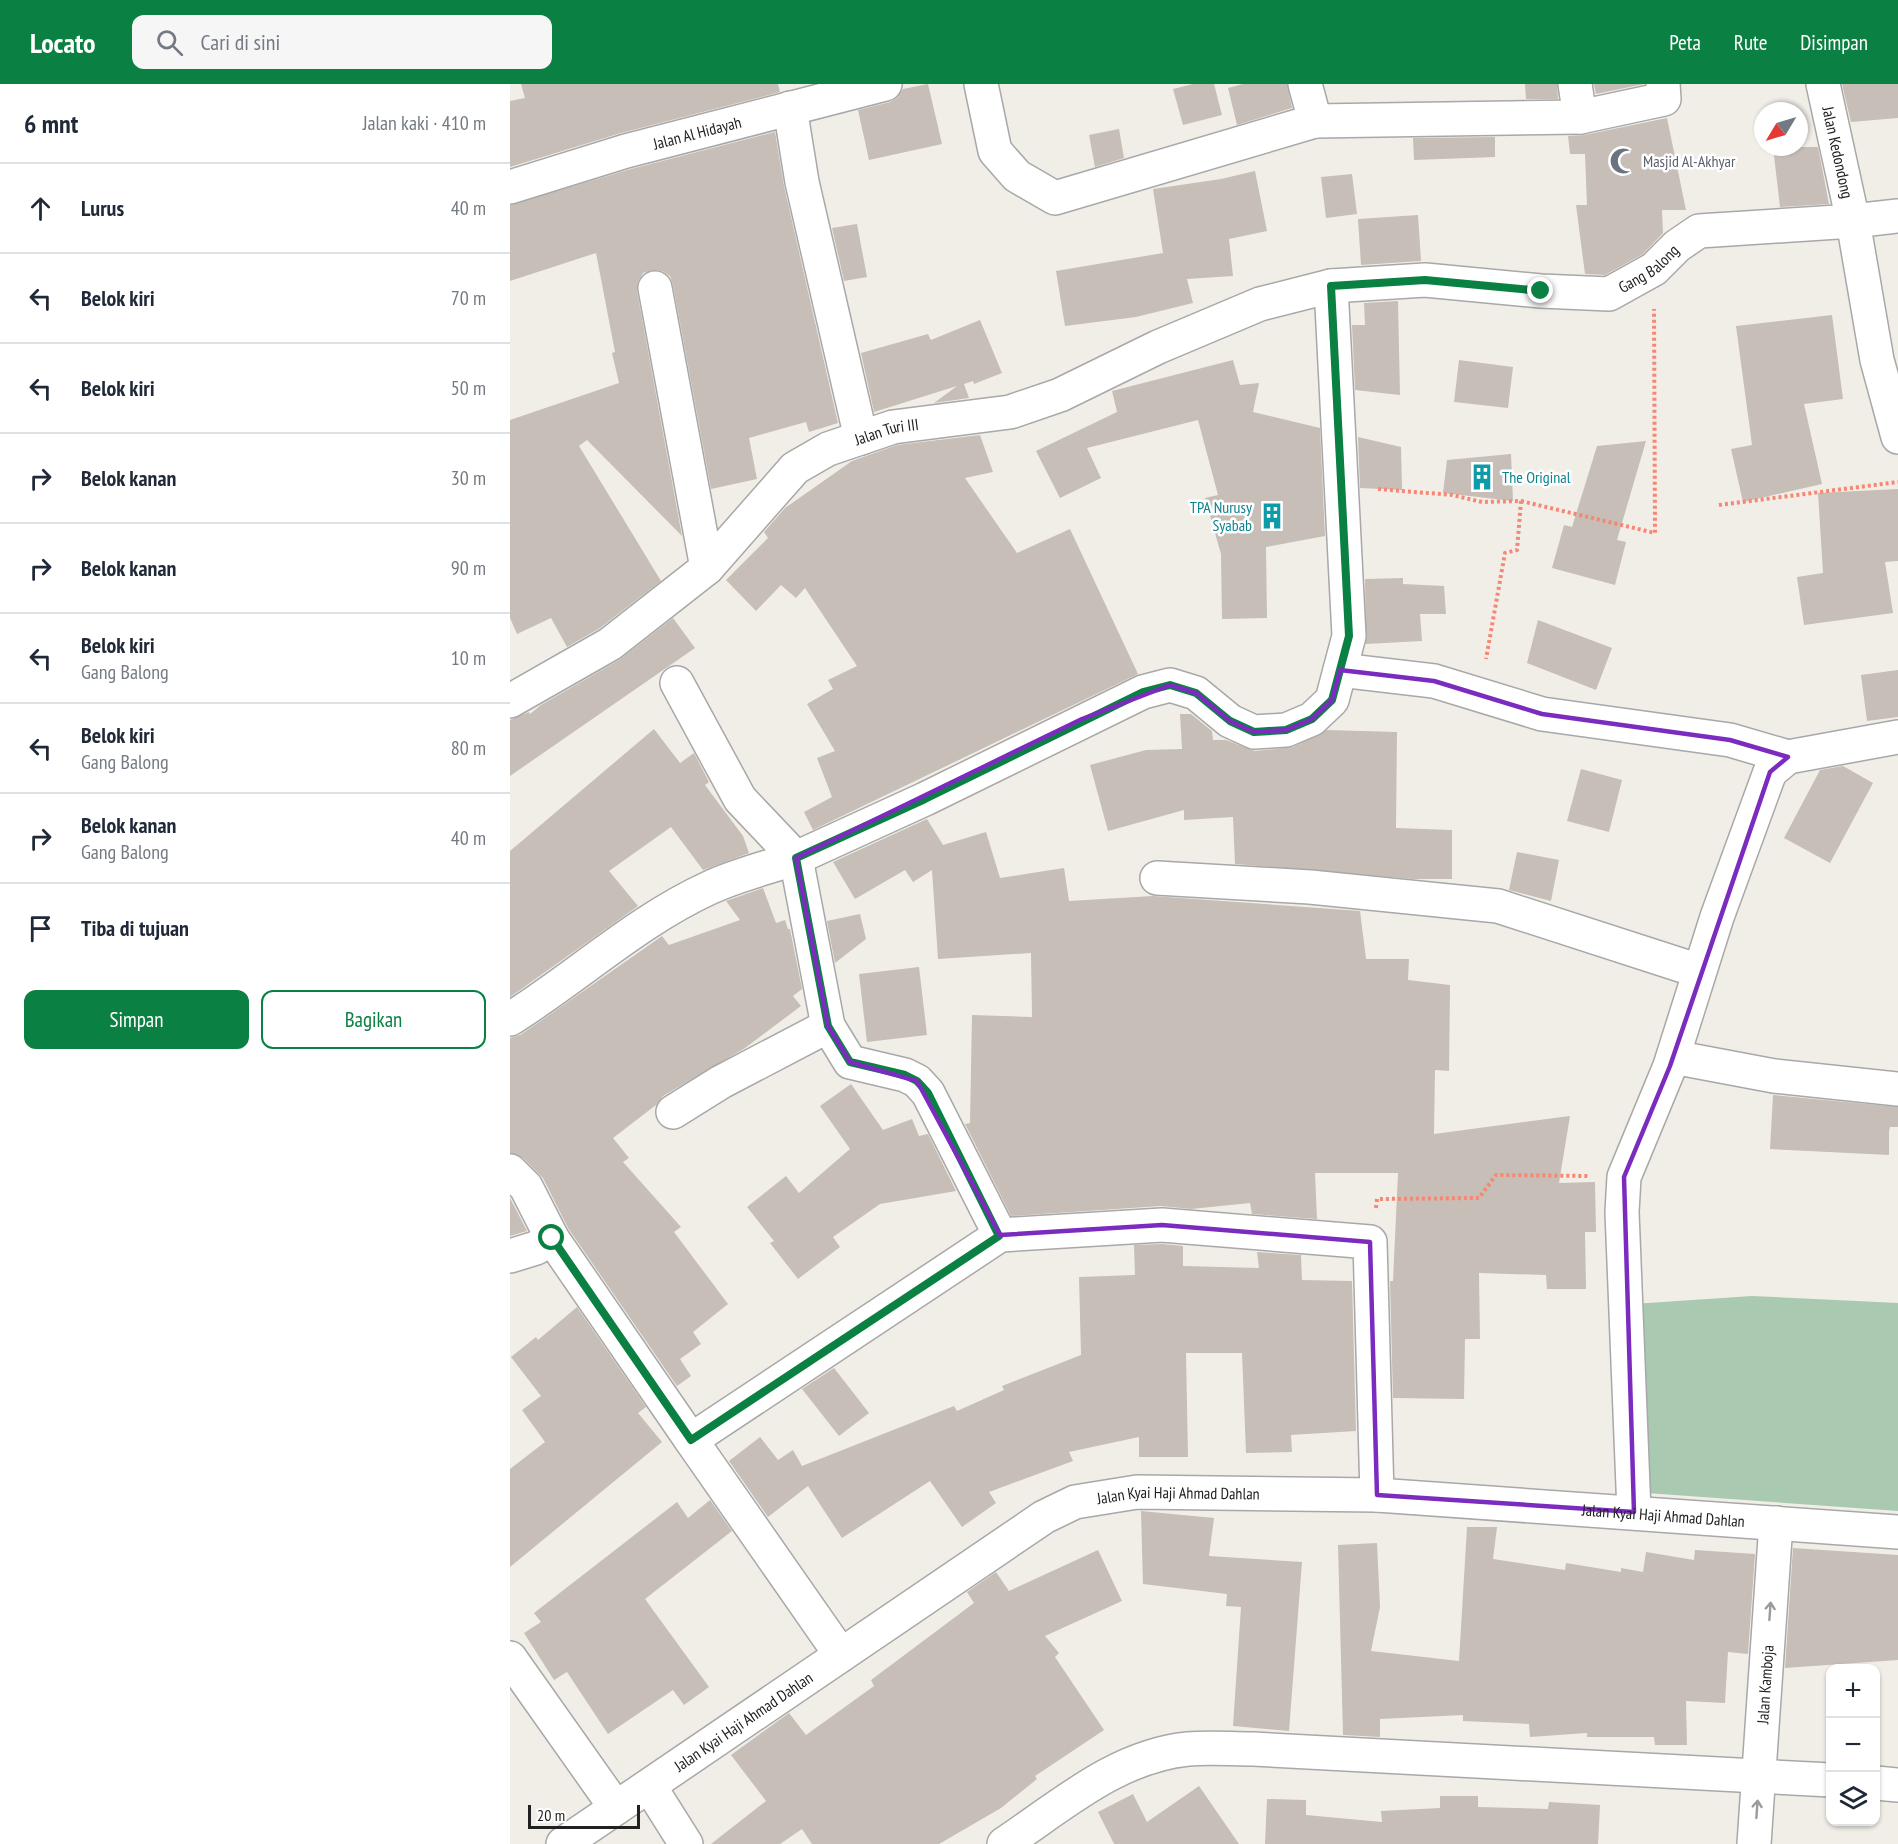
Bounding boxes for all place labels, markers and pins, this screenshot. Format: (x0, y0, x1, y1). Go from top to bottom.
mosque icon: Masjid Al-Akhyar (1608, 146, 1638, 176)
place label: Masjid Al-Akhyar (1643, 151, 1736, 171)
building icon: The Original (1467, 462, 1497, 492)
place label: The Original (1502, 467, 1571, 487)
place label: TPA Nurusy Syabab (1190, 497, 1252, 535)
building icon: TPA Nurusy Syabab (1257, 501, 1287, 531)

